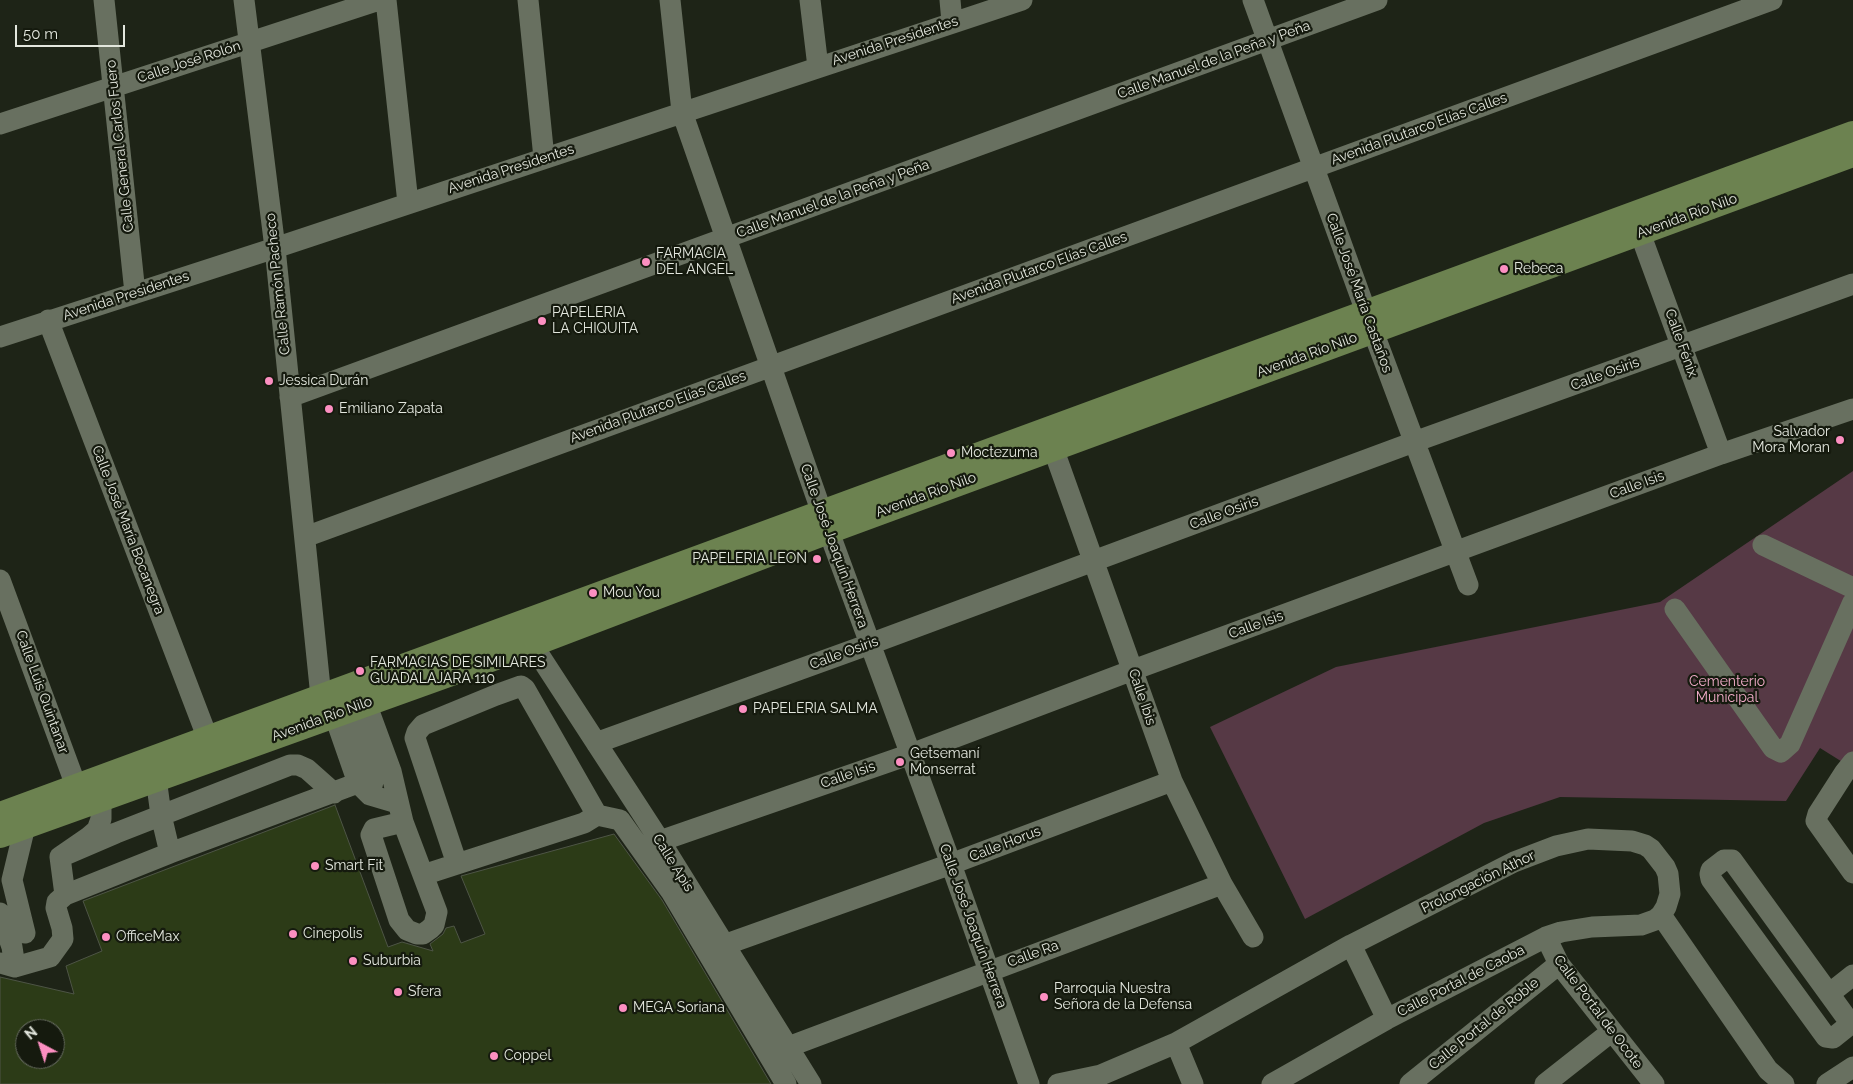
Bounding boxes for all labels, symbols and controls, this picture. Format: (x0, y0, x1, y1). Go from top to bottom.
street label: Avenida Presidentes (830, 13, 960, 69)
scale bar (18, 15, 128, 47)
street label: Calle Manuel de la Peña y Peña (1115, 17, 1313, 103)
text: 50 m (23, 25, 58, 43)
street label: Calle José Rolón (135, 37, 243, 87)
street label: Calle General Carlos Fuero (103, 59, 137, 233)
street label: Avenida Plutarco Elías Calles (1329, 89, 1509, 169)
street label: Avenida Presidentes (446, 141, 576, 197)
street label: Calle Manuel de la Peña y Peña (734, 156, 932, 242)
street label: Avenida Río Nilo (1635, 190, 1739, 242)
street label: Calle José María Castaños (1322, 211, 1396, 375)
street label: Calle Ramón Pacheco (262, 212, 294, 356)
street label: Avenida Plutarco Elías Calles (949, 228, 1129, 308)
place label: FARMACIA DEL ANGEL (656, 246, 733, 278)
marker: FARMACIA DEL ANGEL (640, 256, 652, 268)
place label: Rebeca (1514, 261, 1563, 277)
marker: Rebeca (1498, 263, 1510, 275)
street label: Avenida Presidentes (61, 268, 191, 324)
place label: PAPELERIA LA CHIQUITA (552, 305, 638, 338)
street label: Calle Fénix (1661, 307, 1701, 379)
marker: PAPELERIA LA CHIQUITA (536, 315, 548, 327)
street label: Avenida Río Nilo (1255, 329, 1359, 381)
street label: Calle Osiris (1568, 354, 1642, 394)
street label: Avenida Plutarco Elías Calles (568, 367, 748, 447)
place label: Jessica Durán (279, 373, 368, 389)
marker: Jessica Durán (263, 375, 275, 387)
place label: Emiliano Zapata (339, 401, 443, 417)
marker: Emiliano Zapata (323, 403, 335, 415)
place label: Salvador Mora Moran (1752, 424, 1830, 457)
marker: Salvador Mora Moran (1834, 434, 1846, 446)
street label: Calle José María Bocanegra (88, 443, 168, 617)
place label: Moctezuma (961, 445, 1038, 461)
marker: Moctezuma (945, 447, 957, 459)
street label: Calle José Joaquín Herrera (796, 462, 872, 630)
street label: Calle Isis (1608, 467, 1666, 503)
street label: Avenida Río Nilo (874, 469, 978, 521)
street label: Calle Osiris (1187, 493, 1261, 533)
place label: PAPELERIA LEON (692, 551, 807, 567)
marker: PAPELERIA LEON (811, 553, 823, 565)
place label: Mou You (603, 585, 660, 601)
marker: Mou You (587, 587, 599, 599)
street label: Calle Isis (1227, 607, 1285, 643)
street label: Calle Luis Quintanar (12, 628, 72, 756)
street label: Calle Osiris (807, 633, 881, 673)
place label: FARMACIAS DE SIMILARES GUADALAJARA 110 (370, 655, 545, 688)
marker: FARMACIAS DE SIMILARES GUADALAJARA 110 (354, 665, 366, 677)
street label: Calle Ibis (1125, 667, 1159, 727)
park label: Cementerio Municipal (1689, 674, 1765, 706)
street label: Avenida Río Nilo (270, 693, 374, 745)
place label: PAPELERIA SALMA (753, 701, 878, 717)
marker: PAPELERIA SALMA (737, 703, 749, 715)
place label: Getsemaní Monserrat (910, 746, 980, 779)
marker: Getsemaní Monserrat (894, 756, 906, 768)
street label: Calle Isis (818, 758, 878, 792)
street label: Calle Horus (967, 823, 1043, 865)
street label: Calle Apis (649, 831, 697, 895)
street label: Calle José Joaquín Herrera (935, 842, 1011, 1010)
street label: Prolongación Athor (1418, 847, 1538, 917)
place label: Smart Fit (325, 858, 383, 874)
marker: Smart Fit (309, 860, 321, 872)
place label: Cinepolis (303, 926, 363, 942)
marker: Cinepolis (287, 928, 299, 940)
place label: OfficeMax (116, 929, 179, 945)
marker: OfficeMax (100, 931, 112, 943)
street label: Calle Ra (1005, 937, 1061, 971)
street label: Calle Portal de Caoba (1395, 942, 1527, 1020)
street label: Calle Portal de Ocote (1550, 952, 1646, 1072)
place label: Suburbia (363, 953, 421, 969)
marker: Suburbia (347, 955, 359, 967)
street label: Calle Portal de Roble (1426, 975, 1542, 1073)
place label: Parroquia Nuestra Señora de la Defensa (1054, 981, 1192, 1014)
place label: Sfera (408, 984, 441, 1000)
marker: Sfera (392, 986, 404, 998)
marker: Parroquia Nuestra Señora de la Defensa (1038, 991, 1050, 1003)
place label: MEGA Soriana (633, 1000, 725, 1016)
marker: MEGA Soriana (617, 1002, 629, 1014)
north arrow (15, 1019, 65, 1069)
text: N (22, 1024, 40, 1043)
place label: Coppel (504, 1048, 551, 1064)
marker: Coppel (488, 1050, 500, 1062)

